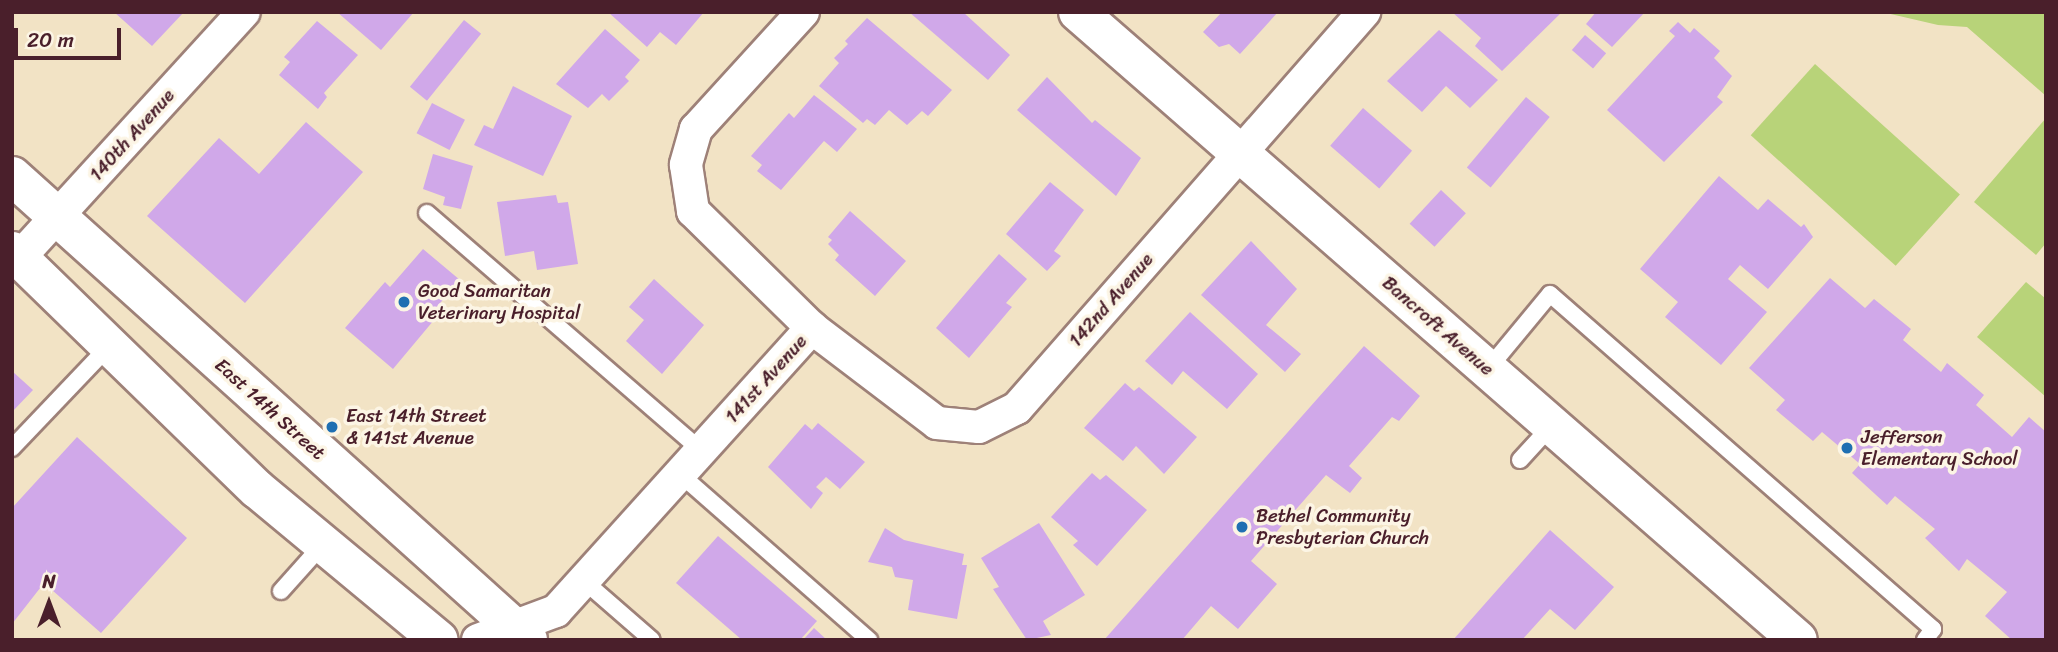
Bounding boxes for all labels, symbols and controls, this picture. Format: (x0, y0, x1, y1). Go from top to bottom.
scale bar (18, 14, 124, 58)
text: 20 m (27, 21, 74, 59)
street label: 140th Avenue (85, 84, 179, 186)
street label: 142nd Avenue (1064, 248, 1158, 352)
street label: Bancroft Avenue (1378, 271, 1498, 381)
place label: Good Samaritan Veterinary Hospital (418, 280, 581, 324)
marker: Good Samaritan Veterinary Hospital (396, 294, 412, 310)
street label: 141st Avenue (720, 330, 812, 428)
street label: East 14th Street (210, 354, 330, 464)
place label: East 14th Street & 141st Avenue (346, 405, 487, 449)
marker: East 14th Street & 141st Avenue (324, 419, 340, 435)
place label: Jefferson Elementary School (1861, 426, 2018, 470)
marker: Jefferson Elementary School (1839, 440, 1855, 456)
place label: Bethel Community Presbyterian Church (1256, 505, 1429, 549)
marker: Bethel Community Presbyterian Church (1234, 519, 1250, 535)
text: N (42, 565, 56, 598)
north arrow (14, 568, 84, 638)

